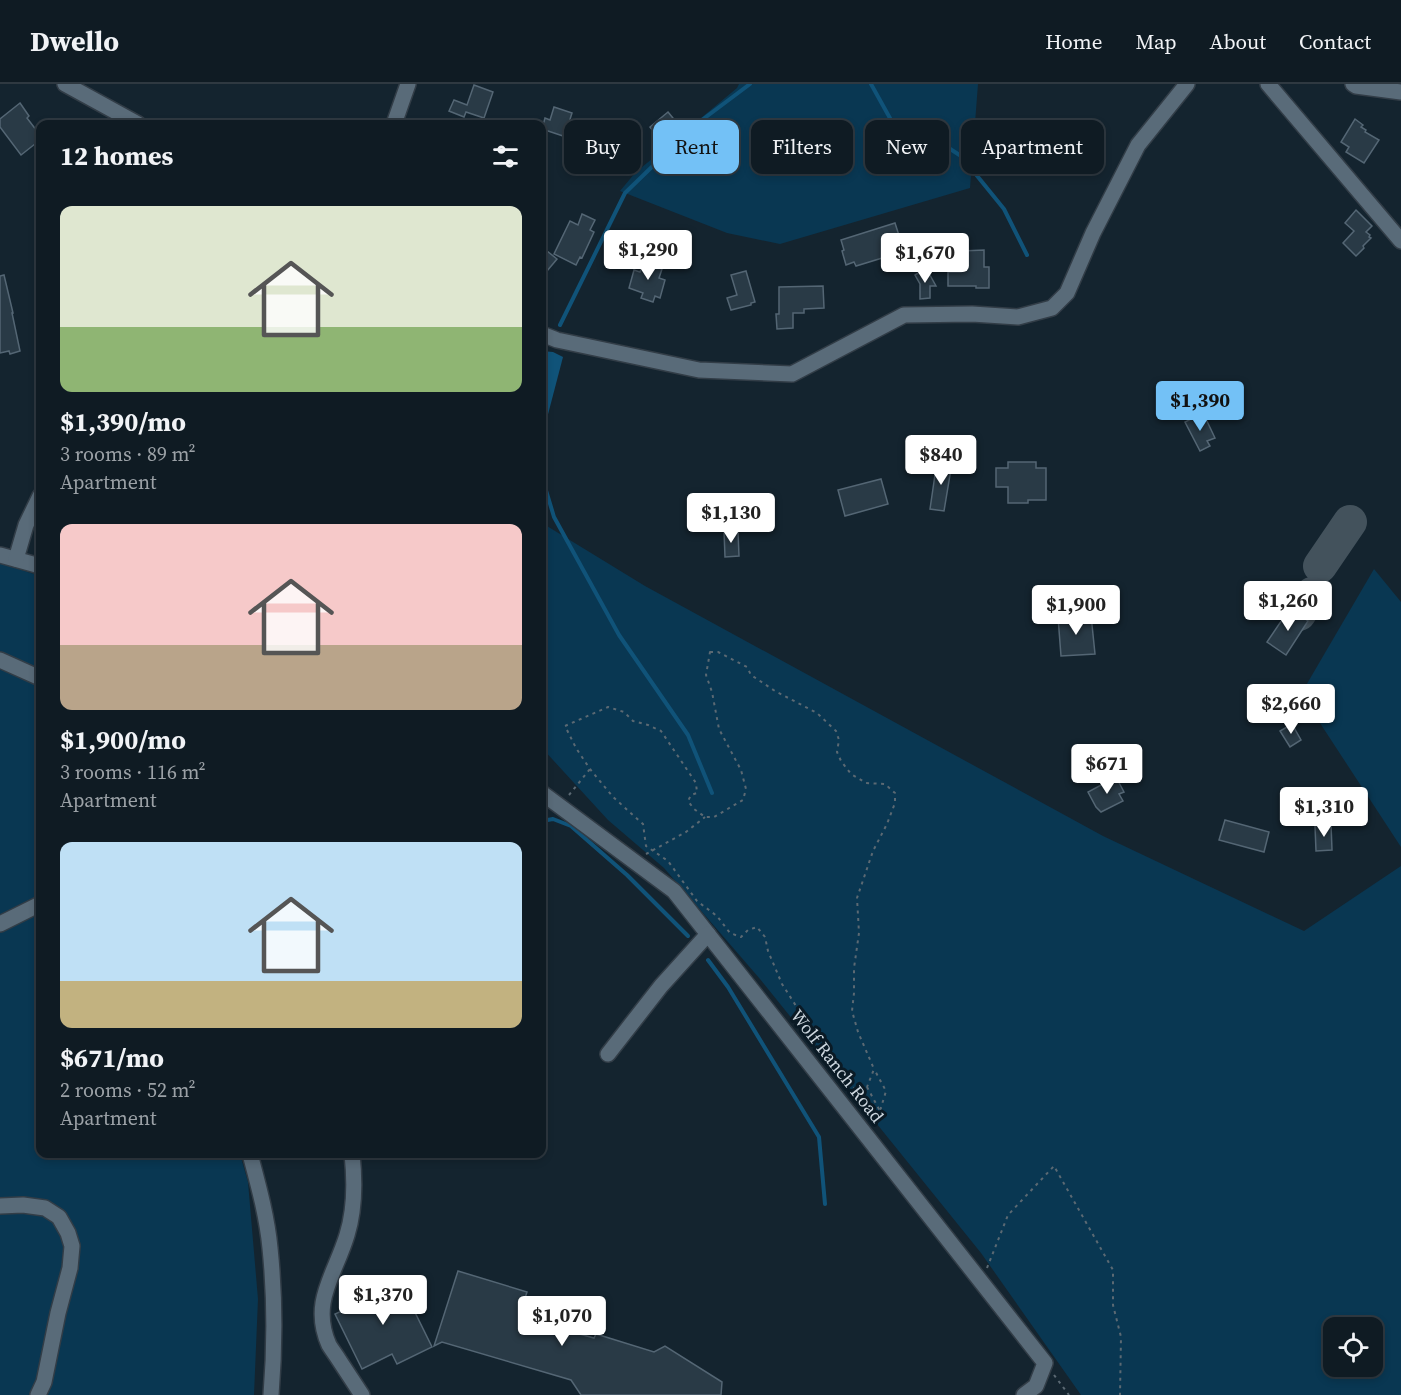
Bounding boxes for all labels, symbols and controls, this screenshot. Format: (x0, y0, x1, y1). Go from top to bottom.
text: Dwello (30, 22, 119, 60)
text: Home (1045, 27, 1103, 56)
text: Map (1136, 27, 1177, 56)
text: About (1210, 27, 1266, 56)
text: Contact (1299, 27, 1371, 56)
chip: Buy (564, 120, 641, 174)
chip: Rent (653, 120, 739, 174)
chip: Filters (751, 120, 853, 174)
chip: New (865, 120, 949, 174)
chip: Apartment (961, 120, 1104, 174)
text: 12 homes (60, 138, 173, 174)
icon: filters (489, 140, 522, 173)
pin: $1,290 (599, 230, 697, 281)
pin: $1,670 (876, 233, 974, 284)
text: $1,290 (618, 235, 678, 263)
text: $1,670 (895, 238, 955, 266)
icon: home (237, 245, 345, 353)
pin: $1,390 (1151, 381, 1249, 432)
text: $1,390 (1170, 386, 1230, 414)
text: $1,390/mo (60, 404, 186, 440)
pin: $840 (905, 435, 977, 486)
text: 3 rooms · 89 m² (60, 440, 196, 468)
text: $840 (919, 440, 963, 468)
text: Apartment (60, 468, 157, 496)
pin: $1,130 (682, 493, 780, 544)
text: $1,130 (701, 498, 761, 526)
icon: home (237, 563, 345, 671)
pin: $1,260 (1239, 581, 1337, 632)
pin: $1,900 (1027, 585, 1125, 636)
text: $1,260 (1258, 586, 1318, 614)
text: $1,900 (1046, 590, 1106, 618)
pin: $2,660 (1242, 684, 1340, 735)
text: $2,660 (1261, 689, 1321, 717)
text: $1,900/mo (60, 722, 186, 758)
pin: $671 (1071, 744, 1143, 795)
text: $671 (1085, 749, 1129, 777)
text: 3 rooms · 116 m² (60, 758, 206, 786)
text: Apartment (60, 786, 157, 814)
pin: $1,310 (1275, 787, 1373, 838)
text: $1,310 (1294, 792, 1354, 820)
icon: home (237, 881, 345, 989)
street label: Wolf Ranch Road (785, 1004, 890, 1128)
text: $671/mo (60, 1040, 164, 1076)
text: 2 rooms · 52 m² (60, 1076, 196, 1104)
text: Apartment (60, 1104, 157, 1132)
pin: $1,370 (334, 1275, 432, 1326)
text: $1,370 (353, 1280, 413, 1308)
pin: $1,070 (513, 1296, 611, 1347)
text: $1,070 (532, 1301, 592, 1329)
map controls (1323, 1317, 1383, 1377)
button: locate (1323, 1317, 1383, 1377)

